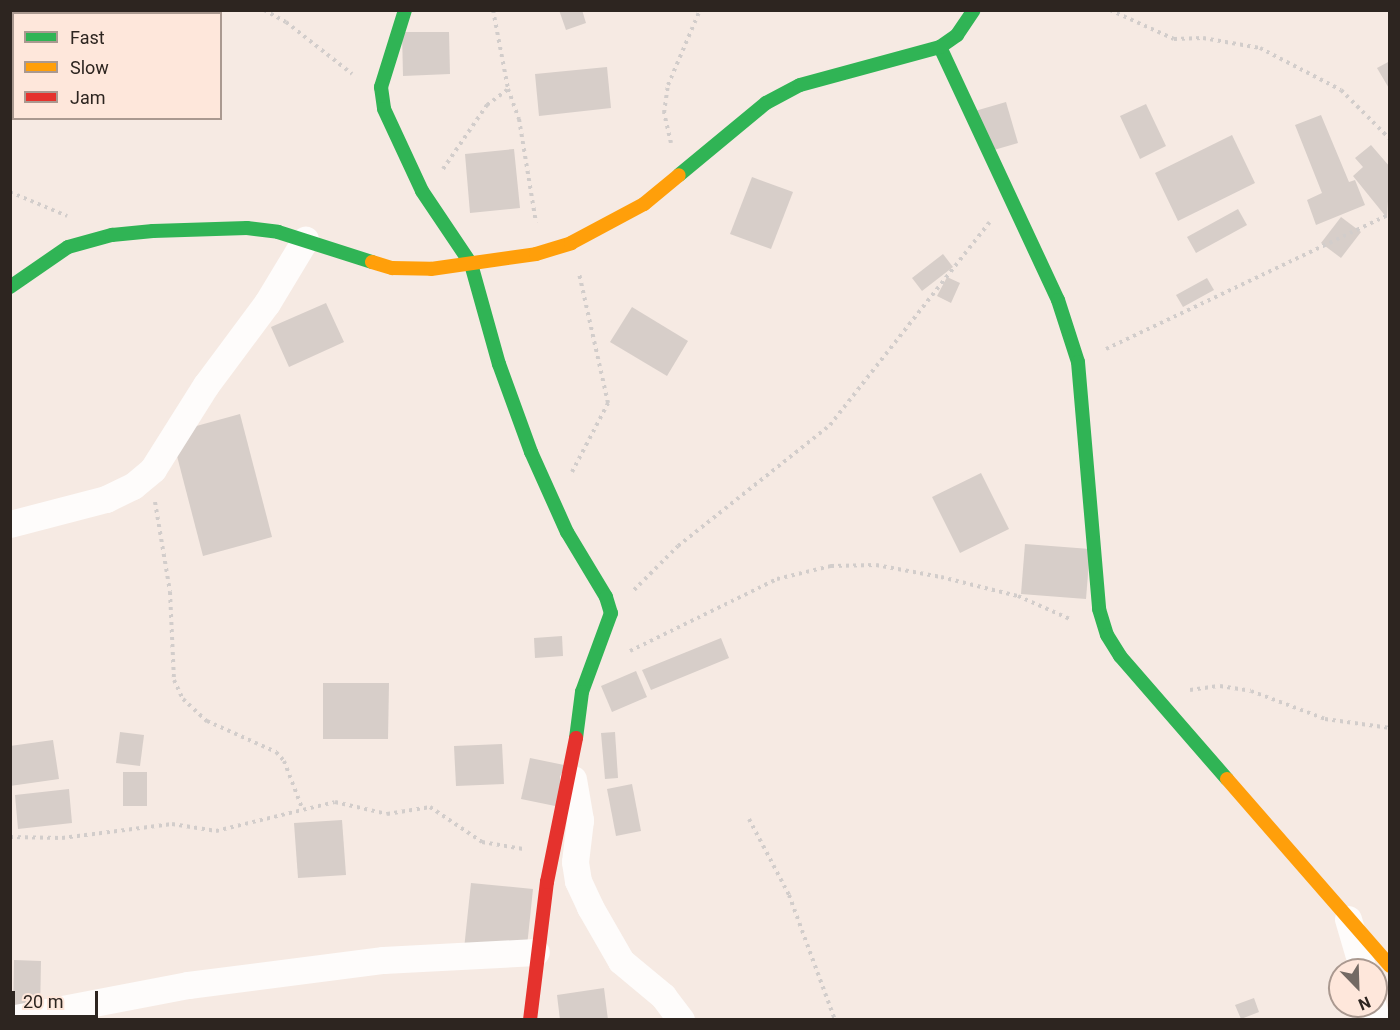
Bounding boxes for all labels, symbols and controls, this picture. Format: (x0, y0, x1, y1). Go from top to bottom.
legend (12, 12, 222, 120)
text: Fast (70, 27, 105, 48)
text: Slow (70, 57, 109, 78)
text: Jam (70, 87, 106, 108)
north arrow (1328, 958, 1388, 1018)
scale bar (15, 979, 100, 1017)
text: 20 m (23, 991, 63, 1012)
text: N (1356, 992, 1373, 1014)

